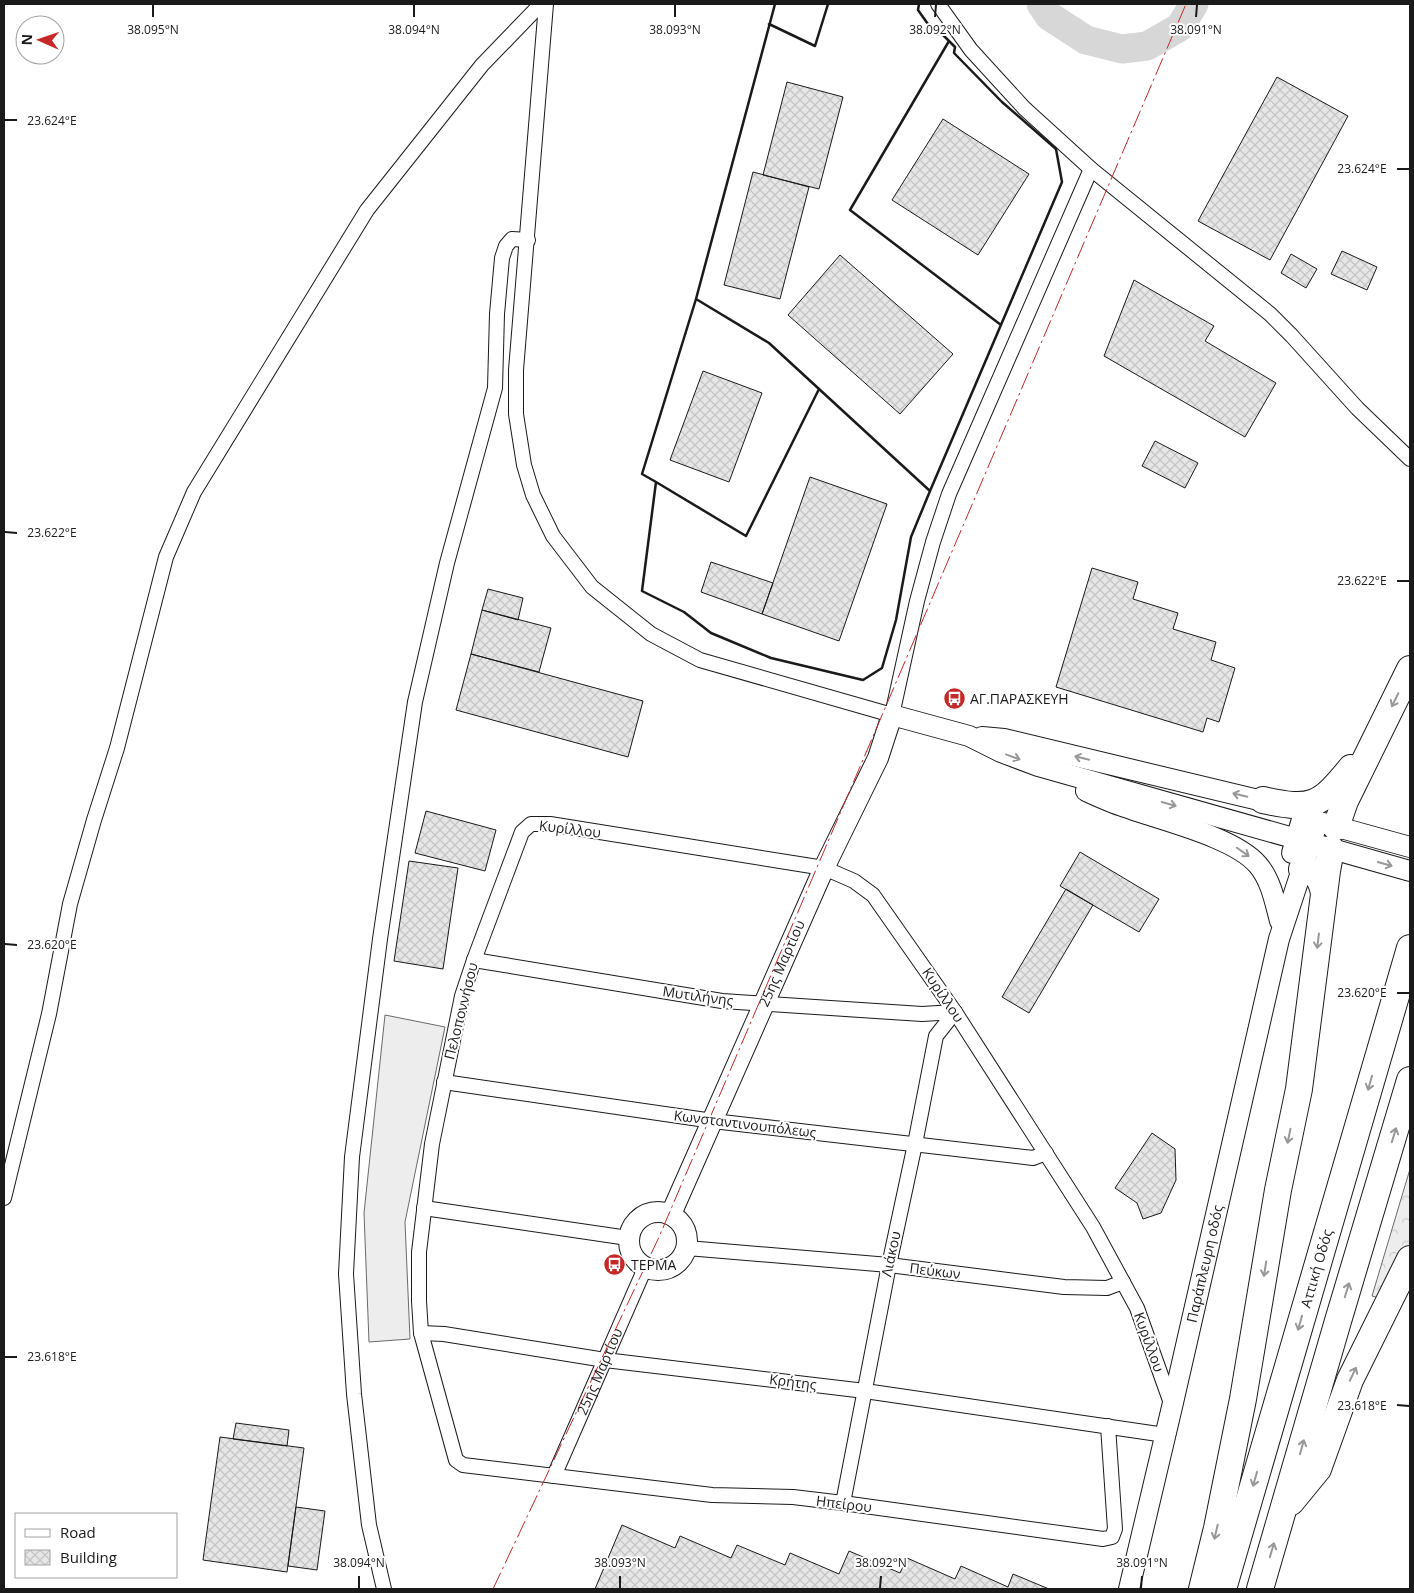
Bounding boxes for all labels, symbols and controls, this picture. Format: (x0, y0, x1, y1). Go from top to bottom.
north arrow (15, 15, 65, 65)
text: 38.095°N (127, 21, 179, 38)
text: 38.094°N (388, 21, 440, 38)
text: 38.093°N (649, 21, 701, 38)
text: 38.092°N (909, 21, 961, 38)
text: 38.091°N (1170, 21, 1222, 38)
text: N (17, 34, 36, 46)
text: 23.624°E (27, 112, 77, 129)
text: 23.624°E (1337, 160, 1387, 177)
text: 23.622°E (27, 524, 77, 541)
text: 23.622°E (1337, 572, 1387, 589)
bus stop icon: ΑΓ.ΠΑΡΑΣΚΕΥΗ (942, 687, 966, 711)
place label: ΑΓ.ΠΑΡΑΣΚΕΥΗ (970, 689, 1069, 708)
one-way arrow (1390, 693, 1400, 708)
one-way arrow (1074, 752, 1090, 762)
one-way arrow (1005, 753, 1021, 762)
one-way arrow (1233, 790, 1249, 799)
one-way arrow (1160, 799, 1176, 809)
street label: Κυρίλλου (538, 815, 602, 842)
one-way arrow (1236, 847, 1249, 858)
one-way arrow (1377, 860, 1393, 870)
street label: 25ης Μαρτίου (754, 917, 809, 1010)
one-way arrow (1313, 933, 1323, 949)
text: 23.620°E (27, 936, 77, 953)
street label: Πελοποννήσου (439, 960, 482, 1061)
street label: Κυρίλλου (918, 964, 969, 1026)
street label: Μυτιλήνης (661, 981, 735, 1010)
text: 23.620°E (1337, 984, 1387, 1001)
one-way arrow (1365, 1074, 1374, 1090)
street label: Κωνσταντινουπόλεως (673, 1105, 818, 1142)
one-way arrow (1389, 1127, 1399, 1143)
one-way arrow (1284, 1128, 1293, 1144)
street label: Παράπλευρη οδός (1182, 1203, 1227, 1324)
street label: Αττική Οδός (1296, 1226, 1337, 1310)
street label: Λιάκου (876, 1229, 905, 1278)
bus stop icon: ΤΕΡΜΑ (603, 1253, 627, 1277)
place label: ΤΕΡΜΑ (631, 1255, 677, 1274)
street label: Πεύκων (909, 1258, 962, 1283)
one-way arrow (1259, 1260, 1269, 1276)
one-way arrow (1342, 1283, 1352, 1299)
street label: Κυρίλλου (1130, 1309, 1169, 1374)
one-way arrow (1295, 1314, 1305, 1330)
street label: 25ης Μαρτίου (572, 1325, 627, 1418)
text: 23.618°E (27, 1348, 77, 1365)
one-way arrow (1349, 1367, 1358, 1382)
street label: Κρήτης (768, 1369, 818, 1394)
text: 23.618°E (1337, 1397, 1387, 1414)
one-way arrow (1298, 1439, 1308, 1455)
one-way arrow (1250, 1470, 1259, 1486)
street label: Ηπείρου (815, 1491, 873, 1516)
legend (15, 1513, 178, 1578)
text: Road (60, 1522, 96, 1542)
one-way arrow (1211, 1523, 1220, 1539)
one-way arrow (1268, 1542, 1278, 1558)
text: Building (60, 1547, 117, 1567)
text: 38.094°N (333, 1554, 385, 1571)
text: 38.093°N (594, 1554, 646, 1571)
text: 38.092°N (855, 1554, 907, 1571)
text: 38.091°N (1116, 1554, 1168, 1571)

